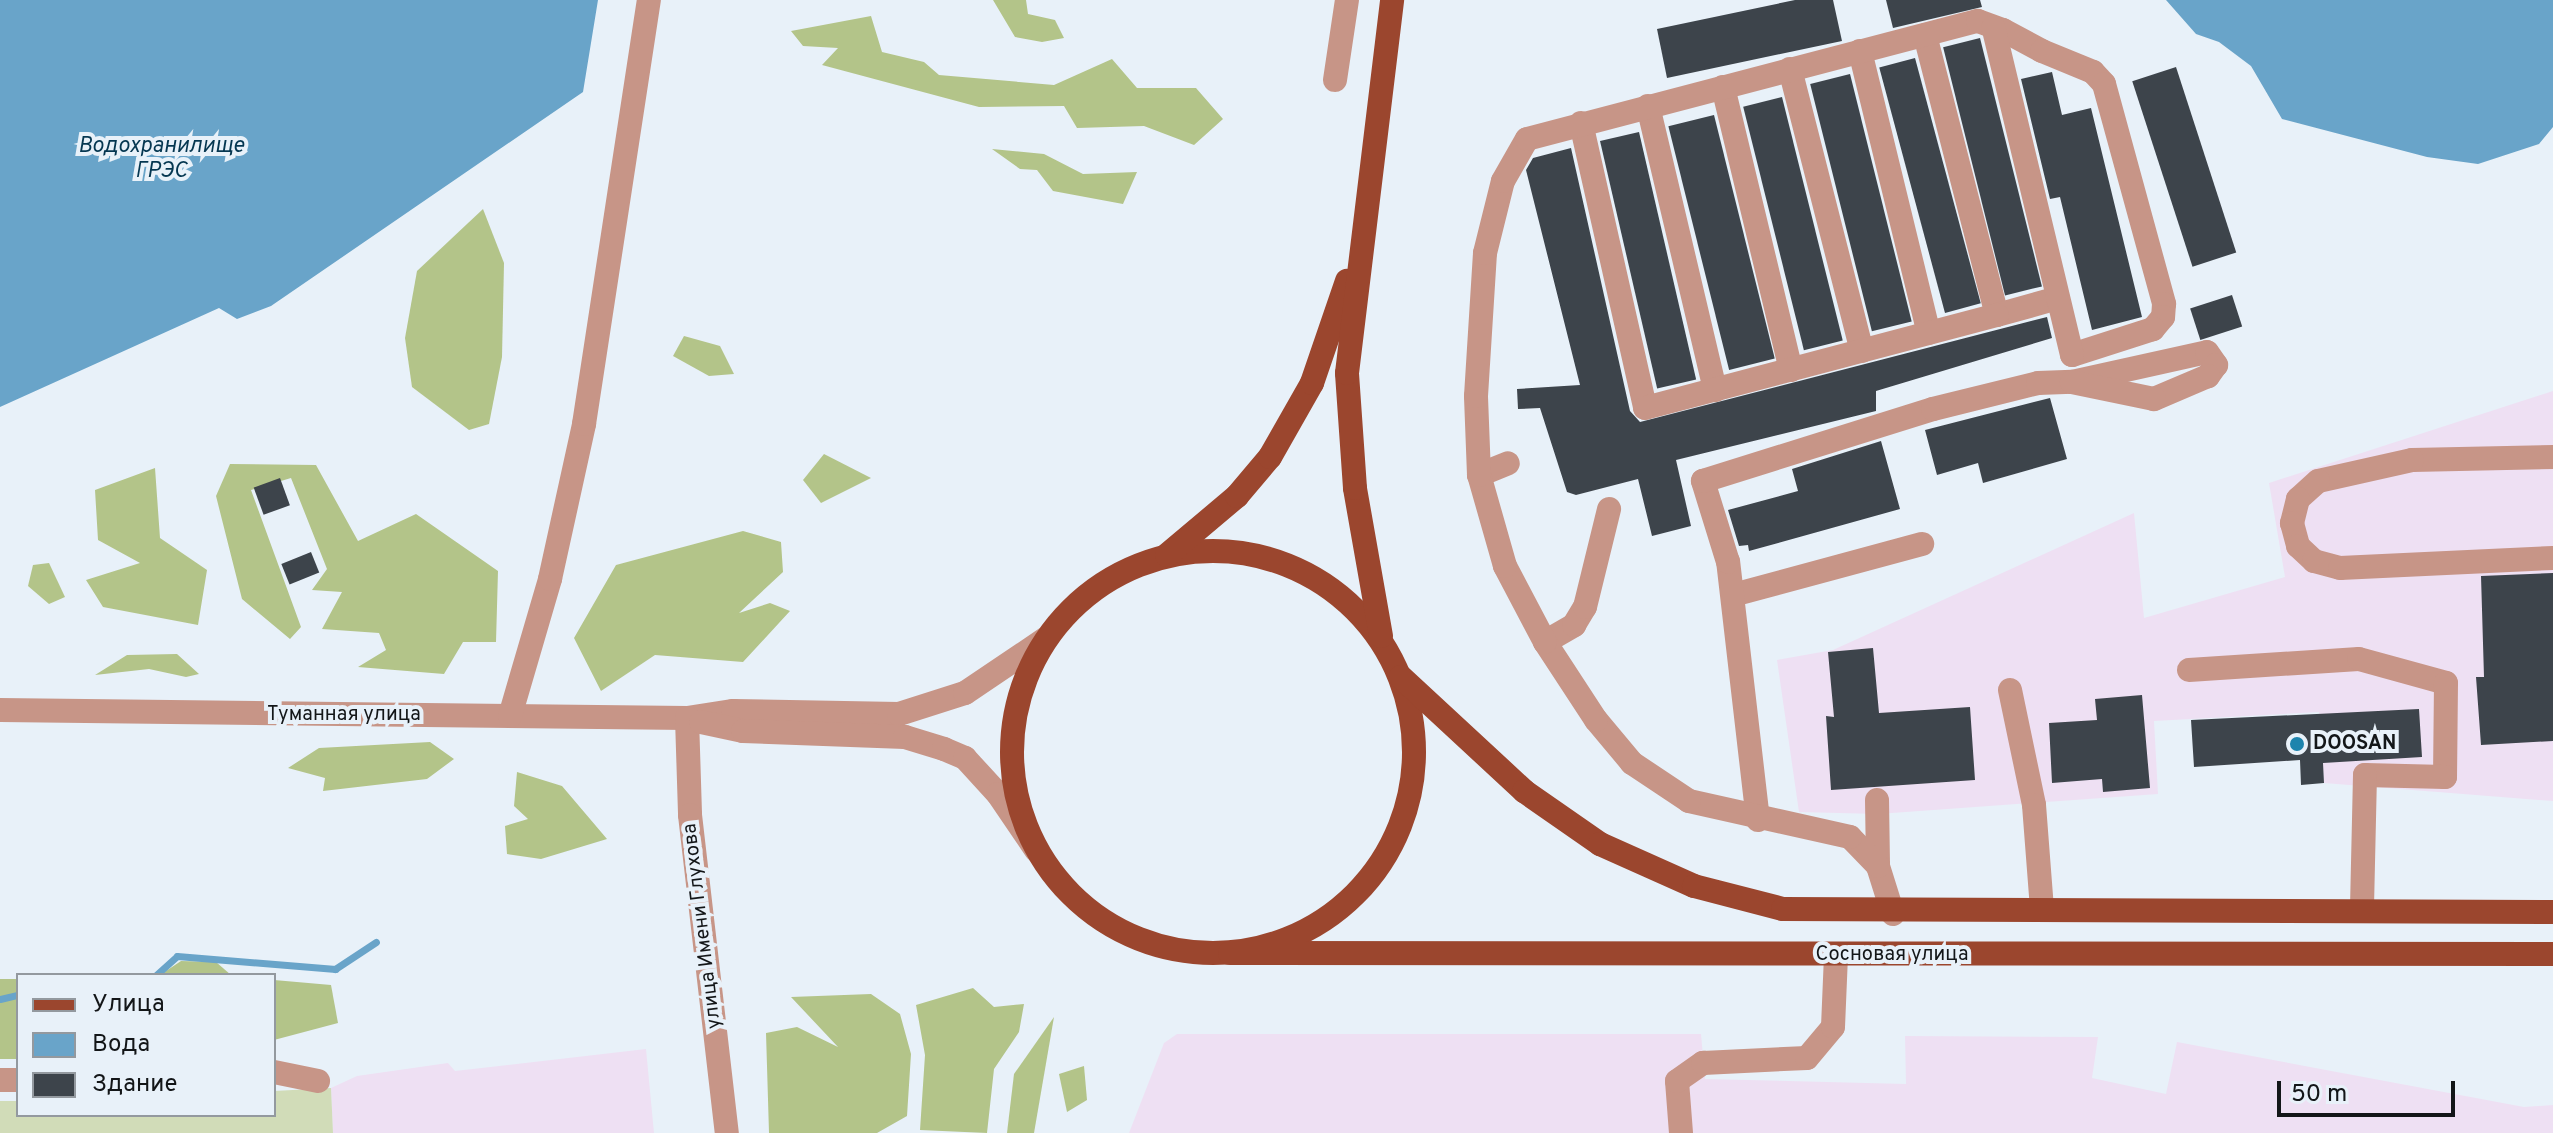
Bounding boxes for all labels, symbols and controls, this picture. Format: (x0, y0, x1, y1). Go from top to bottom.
water label: Водохранилище ГРЭС (78, 133, 244, 184)
street label: Туманная улица (267, 703, 421, 727)
place label: DOOSAN (2313, 732, 2396, 756)
marker: DOOSAN (2288, 735, 2306, 753)
street label: улица Имени Глухова (678, 822, 728, 1030)
street label: Сосновая улица (1816, 943, 1968, 967)
legend (16, 973, 276, 1117)
text: Улица (92, 990, 165, 1020)
text: Вода (92, 1030, 150, 1060)
scale bar (2281, 1065, 2459, 1115)
text: Здание (92, 1070, 178, 1100)
text: 50 m (2291, 1080, 2347, 1110)

